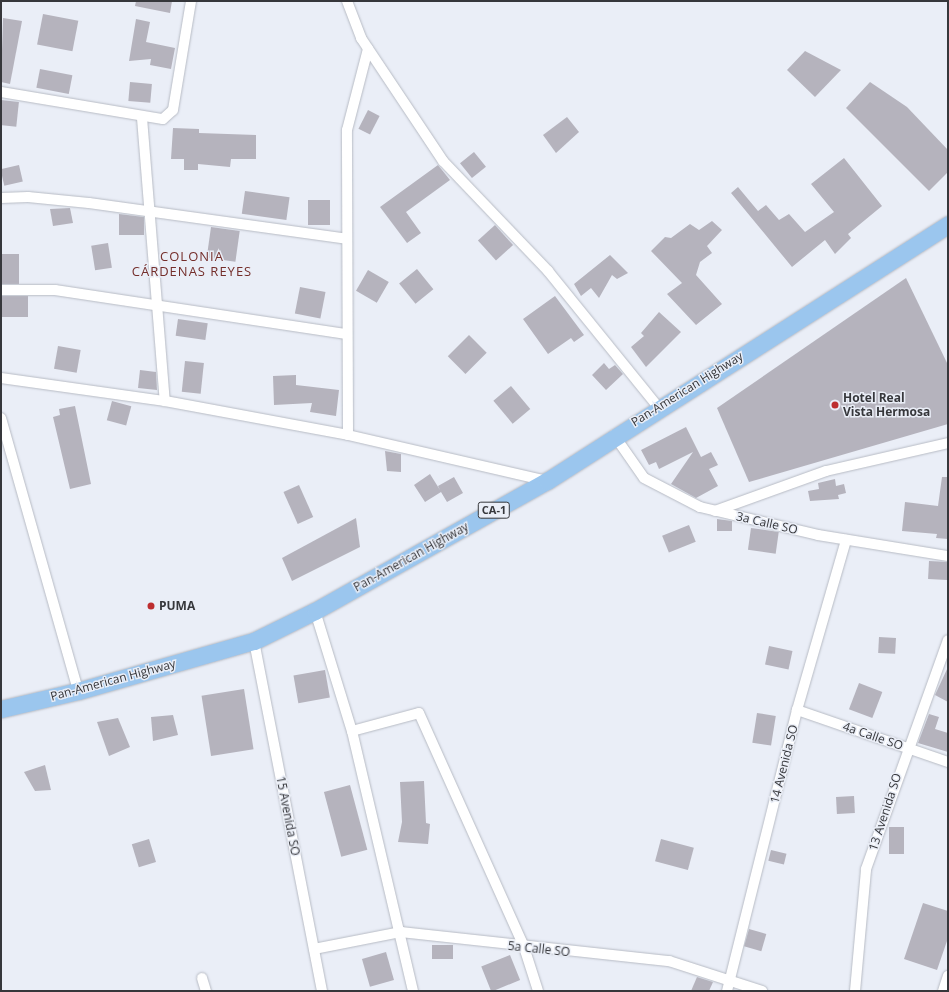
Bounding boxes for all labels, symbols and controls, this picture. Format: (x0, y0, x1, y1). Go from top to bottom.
district label: COLONIA CÁRDENAS REYES (132, 249, 252, 280)
street label: Pan-American Highway (628, 349, 746, 429)
place label: Hotel Real Vista Hermosa (843, 391, 930, 419)
marker: Hotel Real Vista Hermosa (830, 400, 840, 410)
road number: CA-1 (477, 501, 511, 519)
street label: 3a Calle SO (735, 509, 799, 537)
street label: Pan-American Highway (351, 519, 471, 595)
place label: PUMA (159, 599, 195, 613)
marker: PUMA (146, 601, 156, 611)
street label: Pan-American Highway (49, 656, 177, 704)
street label: 4a Calle SO (841, 719, 905, 753)
street label: 14 Avenida SO (767, 723, 801, 805)
street label: 13 Avenida SO (866, 771, 904, 853)
street label: 15 Avenida SO (273, 775, 303, 857)
street label: 5a Calle SO (507, 939, 571, 959)

